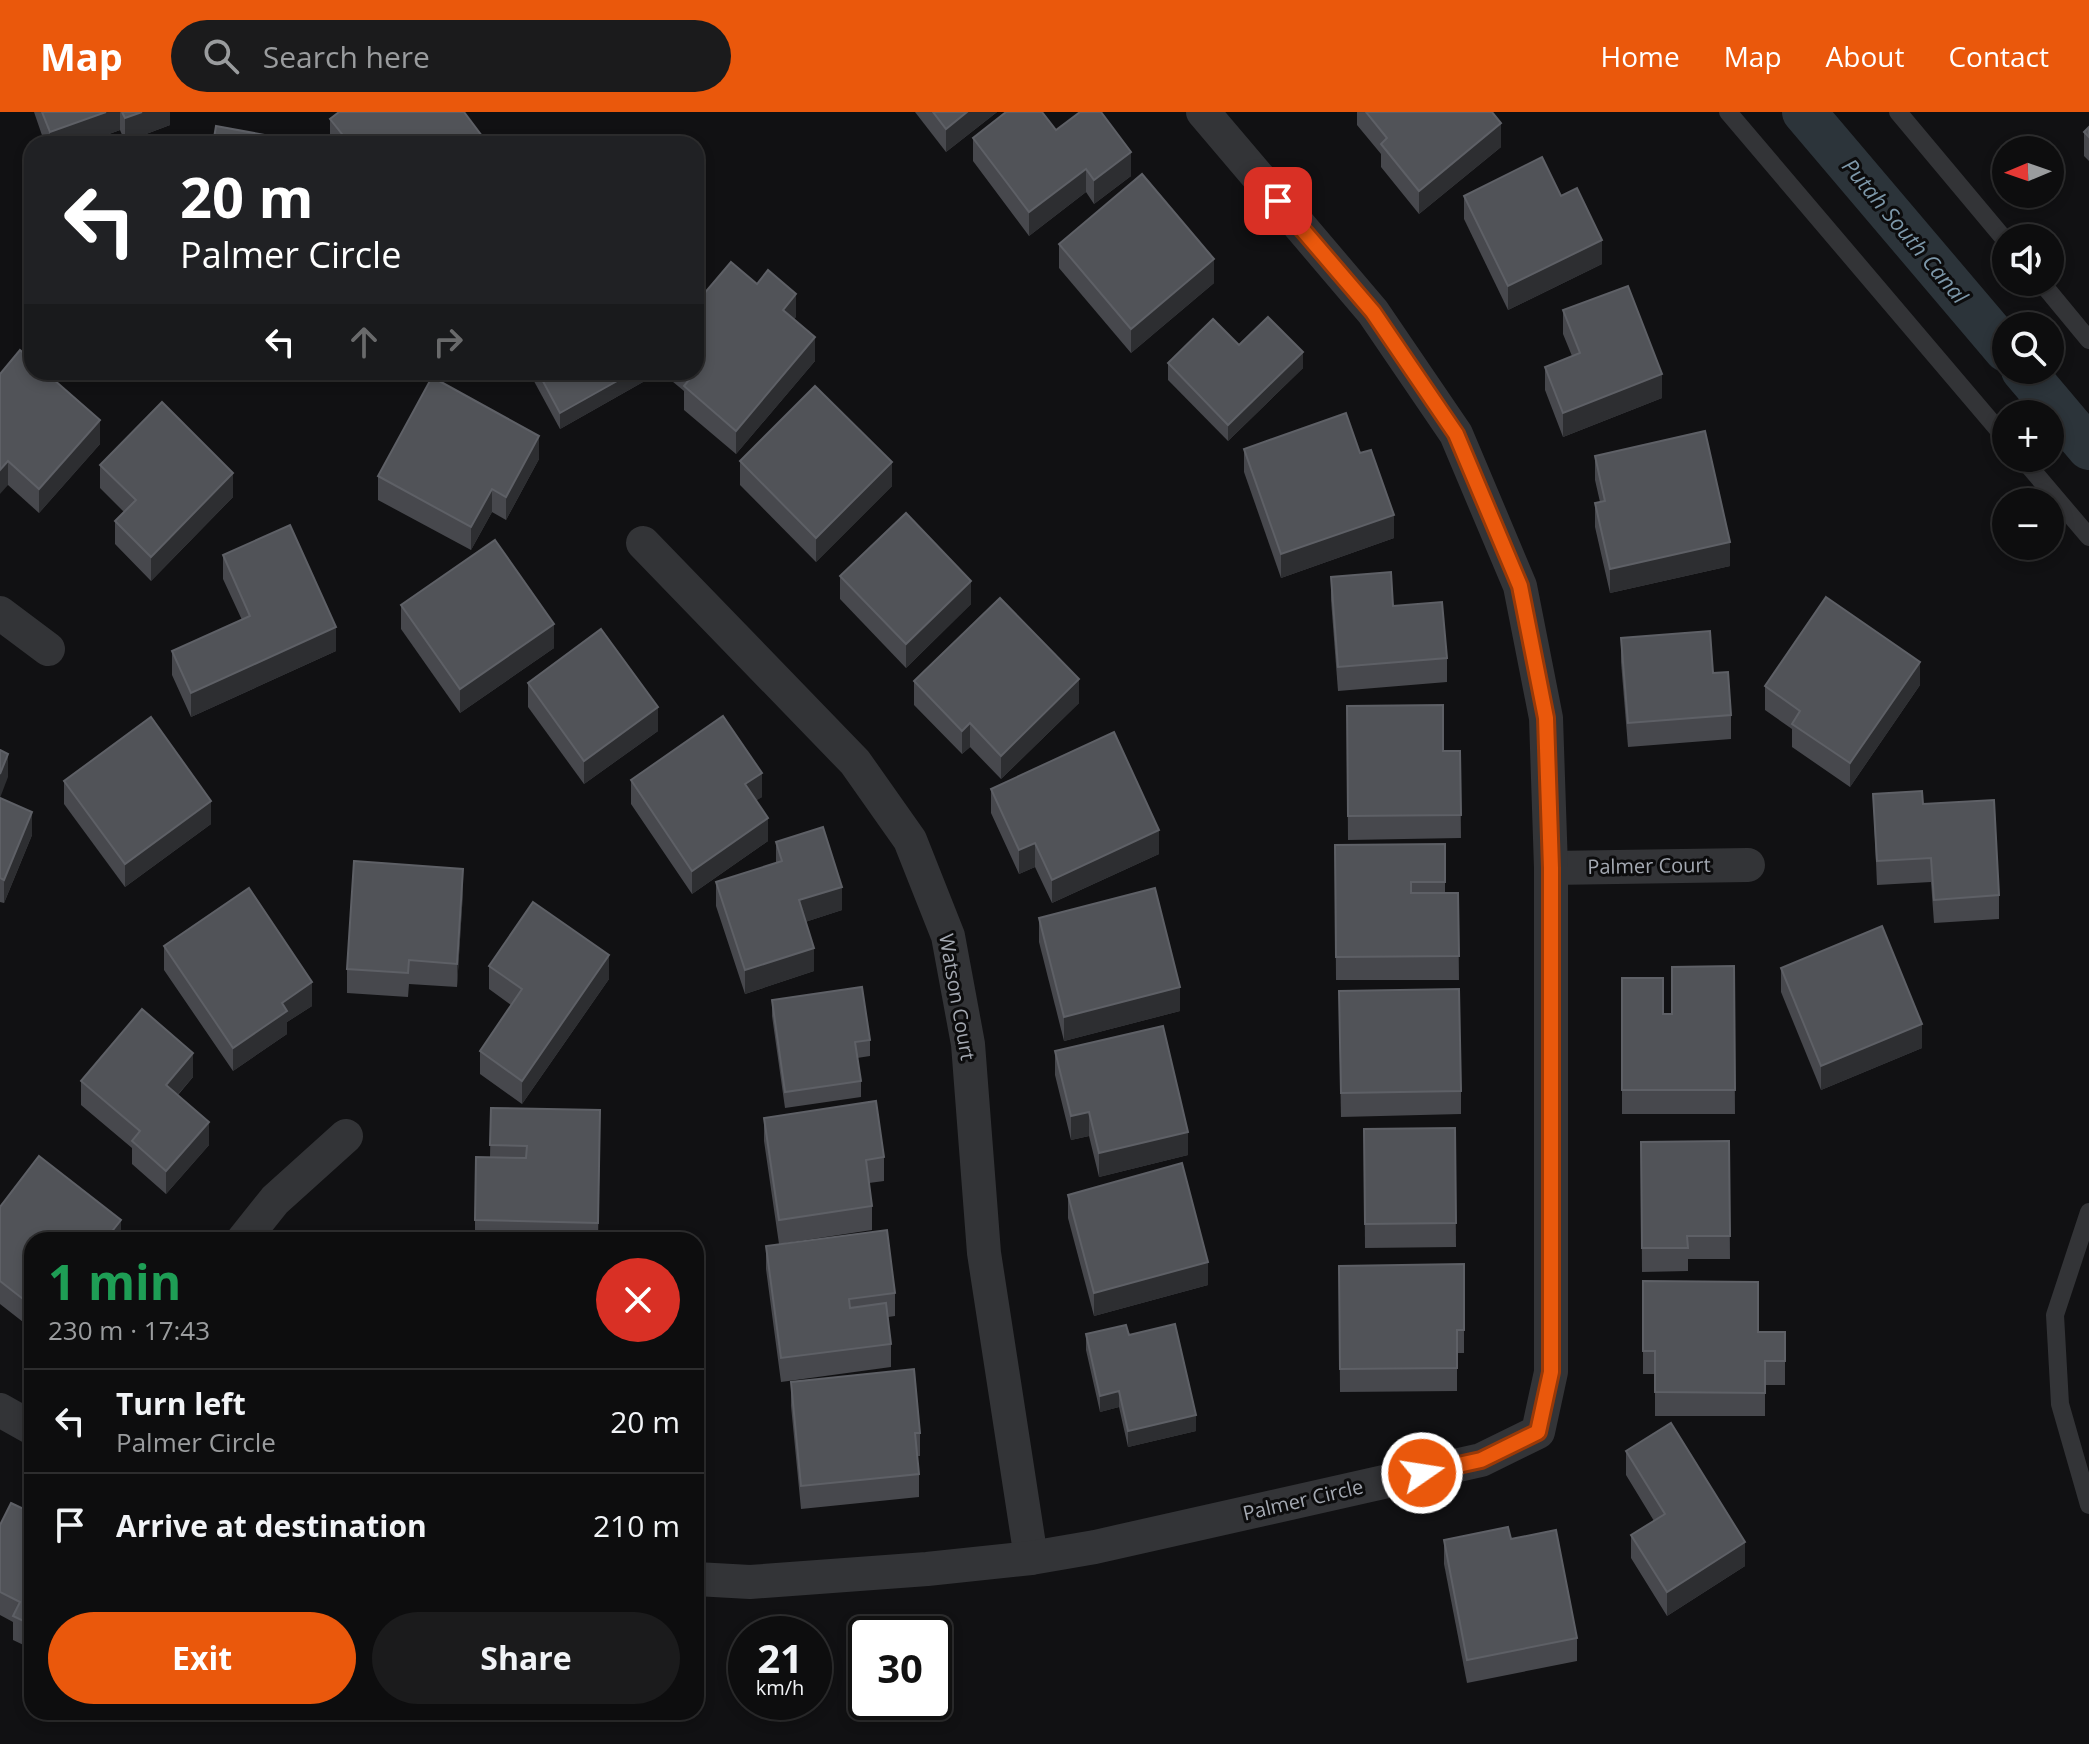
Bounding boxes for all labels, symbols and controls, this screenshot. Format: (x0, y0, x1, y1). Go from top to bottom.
search box (171, 20, 731, 92)
text: Map (40, 30, 123, 82)
icon: search (199, 34, 243, 78)
text: Search here (263, 36, 430, 77)
text: Home (1601, 37, 1680, 75)
text: Map (1724, 37, 1782, 75)
text: About (1826, 37, 1904, 75)
text: Contact (1948, 37, 2049, 75)
north arrow (1992, 136, 2064, 208)
map controls (1992, 136, 2064, 560)
water label: Putah South Canal (1836, 151, 1976, 310)
text: 20 m (180, 158, 314, 234)
pin (1244, 167, 1312, 235)
icon: left (48, 168, 152, 272)
icon: arrive (1256, 179, 1300, 223)
button: sound (1992, 224, 2064, 296)
text: Palmer Circle (180, 230, 401, 279)
button: search (1992, 312, 2064, 384)
icon: left (258, 320, 302, 364)
icon: ahead (342, 320, 386, 364)
icon: right (426, 320, 470, 364)
button: + (1992, 400, 2064, 472)
button: − (1992, 488, 2064, 560)
street label: Palmer Court (1587, 851, 1711, 880)
street label: Watson Court (933, 932, 982, 1062)
text: 1 min (48, 1249, 181, 1314)
button: close (596, 1258, 680, 1342)
text: 230 m · 17:43 (48, 1312, 210, 1348)
text: Turn left (116, 1383, 246, 1424)
icon: left (48, 1399, 92, 1443)
text: 20 m (610, 1401, 680, 1442)
text: Palmer Circle (116, 1424, 276, 1460)
position arrow (1380, 1431, 1464, 1515)
street label: Palmer Circle (1240, 1473, 1366, 1527)
icon: arrive (48, 1503, 92, 1547)
text: Arrive at destination (116, 1505, 427, 1546)
text: 210 m (593, 1505, 680, 1546)
button: Exit (48, 1612, 356, 1704)
button: Share (372, 1612, 680, 1704)
speed limit sign: 30 (848, 1616, 952, 1720)
text: 21 (757, 1630, 803, 1685)
text: km/h (756, 1674, 804, 1701)

